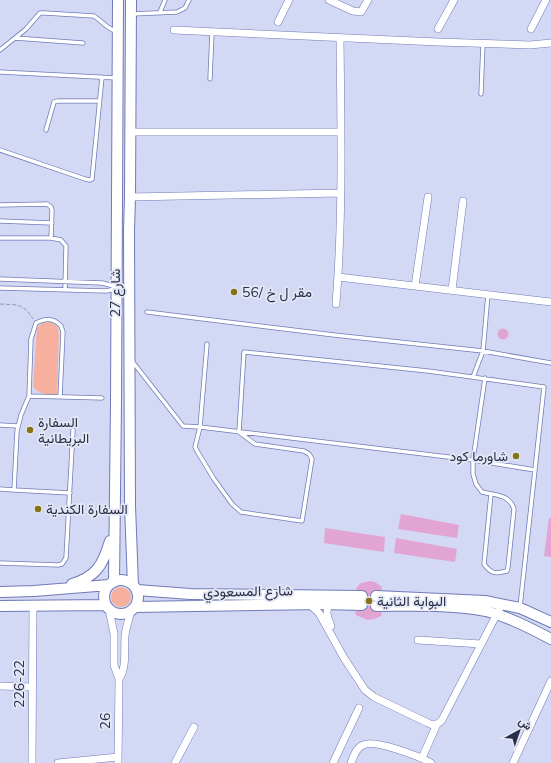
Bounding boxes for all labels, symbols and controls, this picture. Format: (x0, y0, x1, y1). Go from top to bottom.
street label: شارع 27 (106, 269, 126, 317)
place label: مقر ل خ /56 (242, 283, 312, 303)
marker: مقر ل خ /56 (229, 287, 239, 297)
place label: السفارة البريطانية (38, 413, 89, 447)
marker: السفارة البريطانية (25, 425, 35, 435)
place label: شاورما كود (449, 447, 508, 465)
marker: شاورما كود (511, 451, 521, 461)
place label: السفارة الكندية (46, 500, 128, 518)
marker: السفارة الكندية (33, 504, 43, 514)
street label: شارع المسعودي (203, 581, 293, 604)
place label: البوابة الثانية (377, 592, 446, 610)
marker: البوابة الثانية (364, 596, 374, 606)
street label: 226-22 (10, 660, 28, 708)
north arrow (499, 711, 539, 751)
street label: 26 (96, 713, 114, 729)
text: ش (516, 714, 535, 733)

